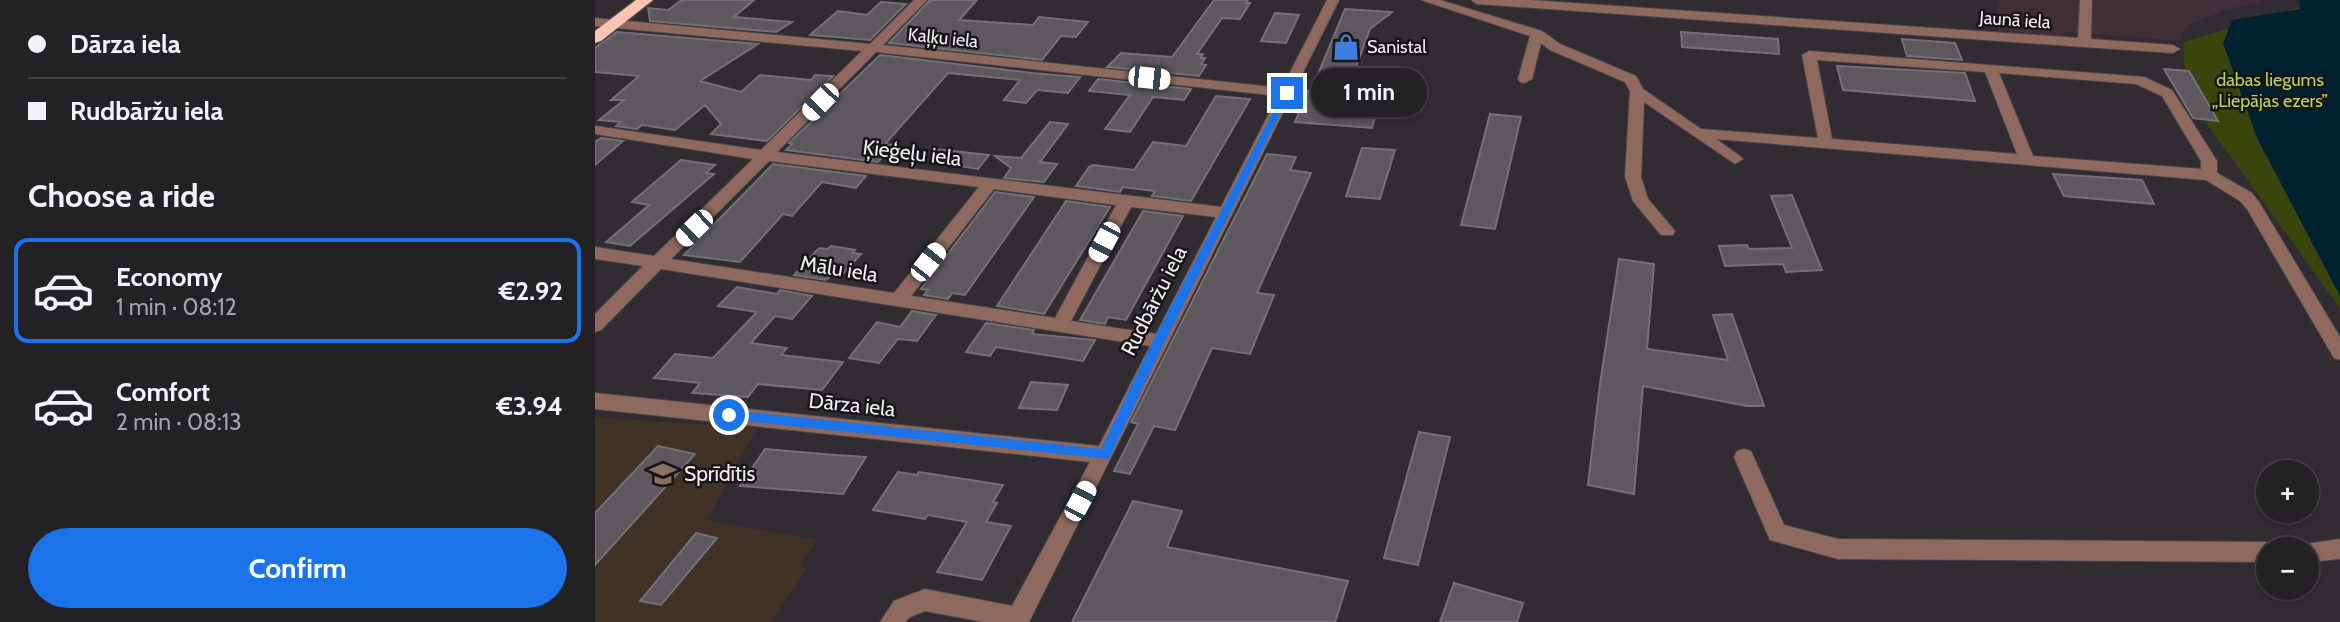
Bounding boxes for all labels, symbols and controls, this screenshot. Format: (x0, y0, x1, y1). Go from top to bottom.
street label: Jaunā iela (1978, 6, 2052, 33)
street label: Kaļķu iela (907, 23, 980, 54)
text: Dārza iela (70, 28, 181, 60)
shop icon: Sanistal (1331, 32, 1361, 62)
place label: Sanistal (1367, 36, 1427, 58)
car (1128, 65, 1171, 91)
callout: 1 min (1311, 68, 1427, 118)
park label: dabas liegums „Liepājas ezers” (2212, 69, 2328, 112)
route end (1271, 77, 1303, 109)
text: 1 min (1343, 78, 1395, 106)
car (798, 80, 843, 124)
text: Rudbāržu iela (70, 95, 223, 127)
street label: Ķieģeļu iela (861, 134, 963, 173)
text: Choose a ride (28, 176, 215, 215)
car (672, 206, 717, 250)
car (1085, 219, 1124, 265)
car (907, 239, 950, 285)
street label: Rudbāržu iela (1115, 242, 1192, 360)
street label: Mālu iela (799, 250, 880, 287)
icon: car (32, 259, 95, 322)
text: Economy (116, 261, 222, 293)
text: €2.92 (499, 275, 563, 307)
text: 1 min · 08:12 (116, 293, 237, 321)
icon: car (32, 374, 95, 437)
text: Comfort (116, 376, 210, 408)
street label: Dārza iela (808, 388, 897, 421)
text: €3.94 (496, 390, 563, 422)
route start (713, 399, 745, 431)
text: 2 min · 08:13 (116, 408, 242, 436)
school or university icon: Sprīdītis (648, 459, 678, 489)
map controls (2256, 460, 2319, 600)
button: + (2256, 460, 2319, 523)
place label: Sprīdītis (684, 461, 756, 486)
car (1061, 478, 1100, 524)
button: Confirm (28, 528, 567, 608)
button: − (2256, 537, 2319, 600)

